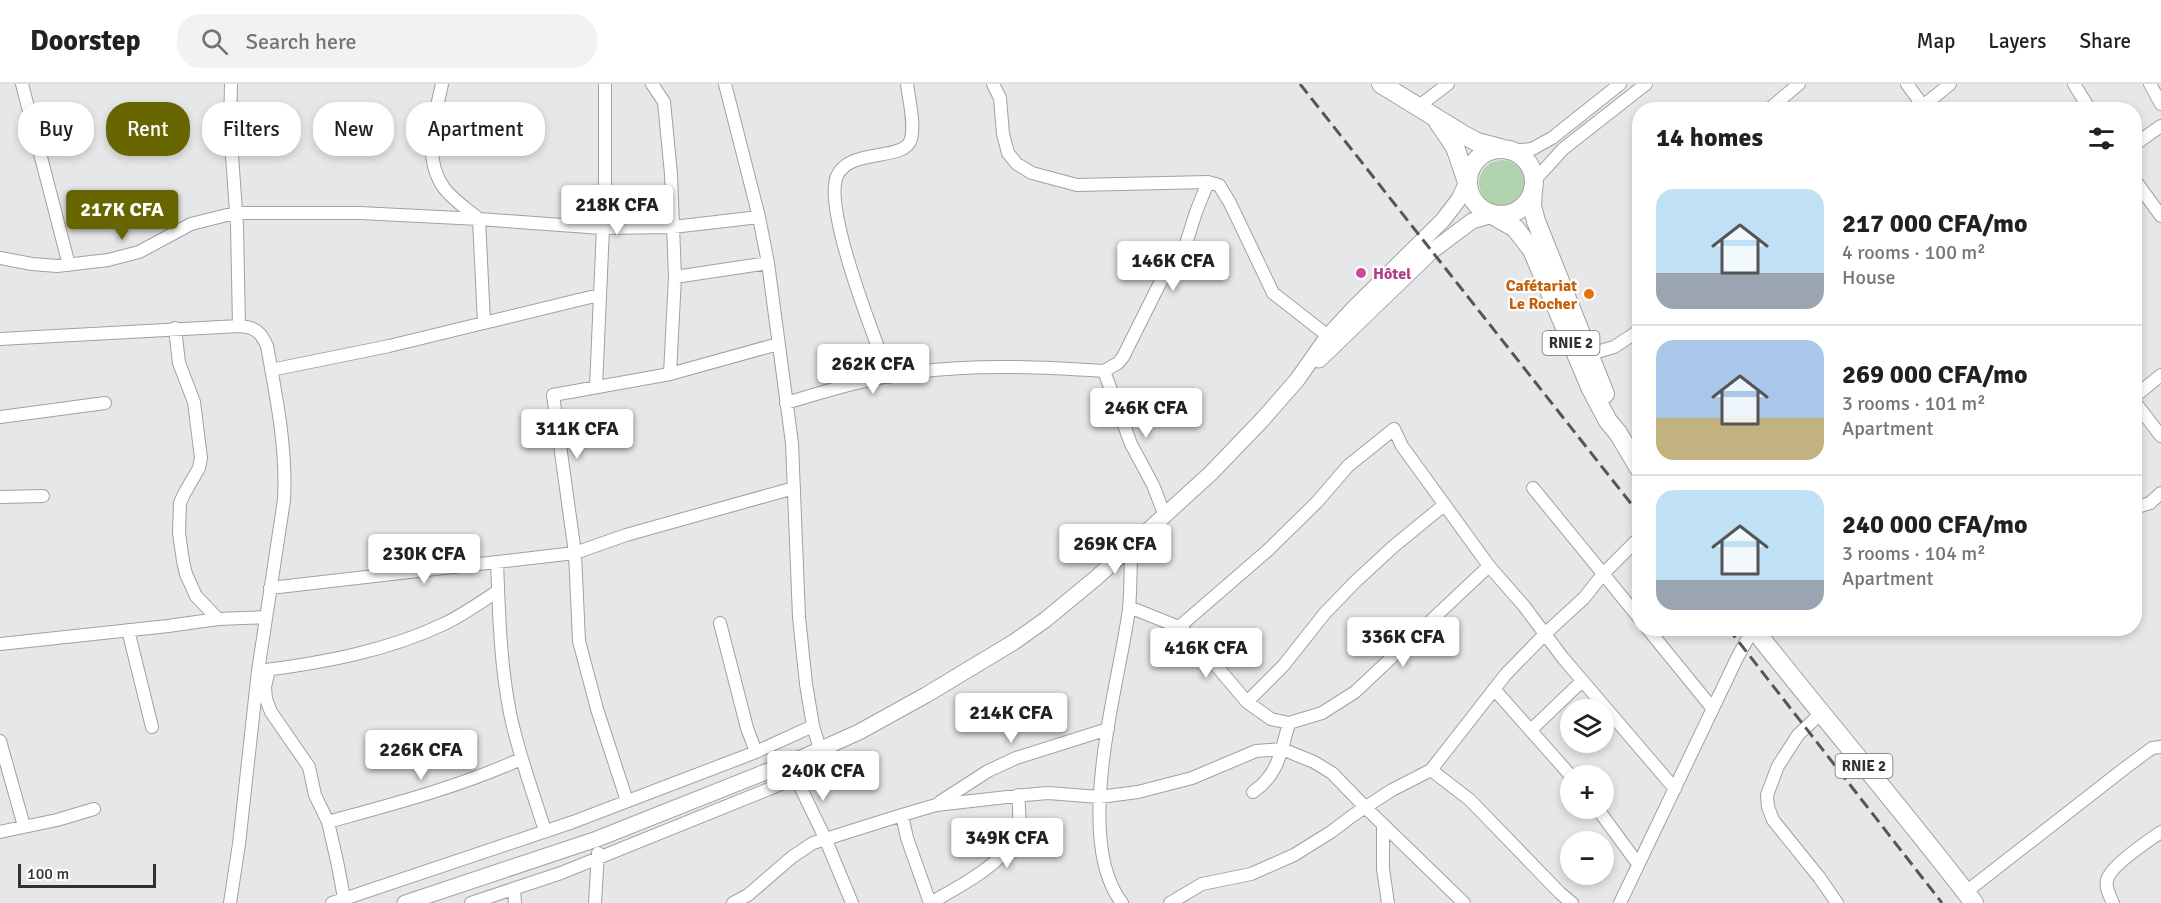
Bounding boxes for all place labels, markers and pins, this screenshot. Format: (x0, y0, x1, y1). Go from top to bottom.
pin: 218K CFA (555, 185, 679, 236)
pin: 217K CFA (60, 190, 184, 241)
pin: 146K CFA (1111, 241, 1235, 292)
place label: Hôtel (1373, 264, 1411, 284)
marker: Hôtel (1354, 266, 1368, 280)
place label: Cafétariat Le Rocher (1506, 276, 1578, 314)
marker: Cafétariat Le Rocher (1582, 287, 1596, 301)
pin: 262K CFA (811, 344, 935, 395)
pin: 246K CFA (1084, 388, 1208, 439)
pin: 311K CFA (515, 409, 639, 460)
pin: 269K CFA (1053, 524, 1177, 575)
pin: 230K CFA (362, 534, 486, 585)
pin: 336K CFA (1341, 617, 1465, 668)
pin: 416K CFA (1144, 628, 1268, 679)
pin: 214K CFA (949, 693, 1073, 744)
pin: 226K CFA (359, 730, 483, 781)
pin: 240K CFA (761, 751, 885, 802)
pin: 349K CFA (945, 818, 1069, 869)

